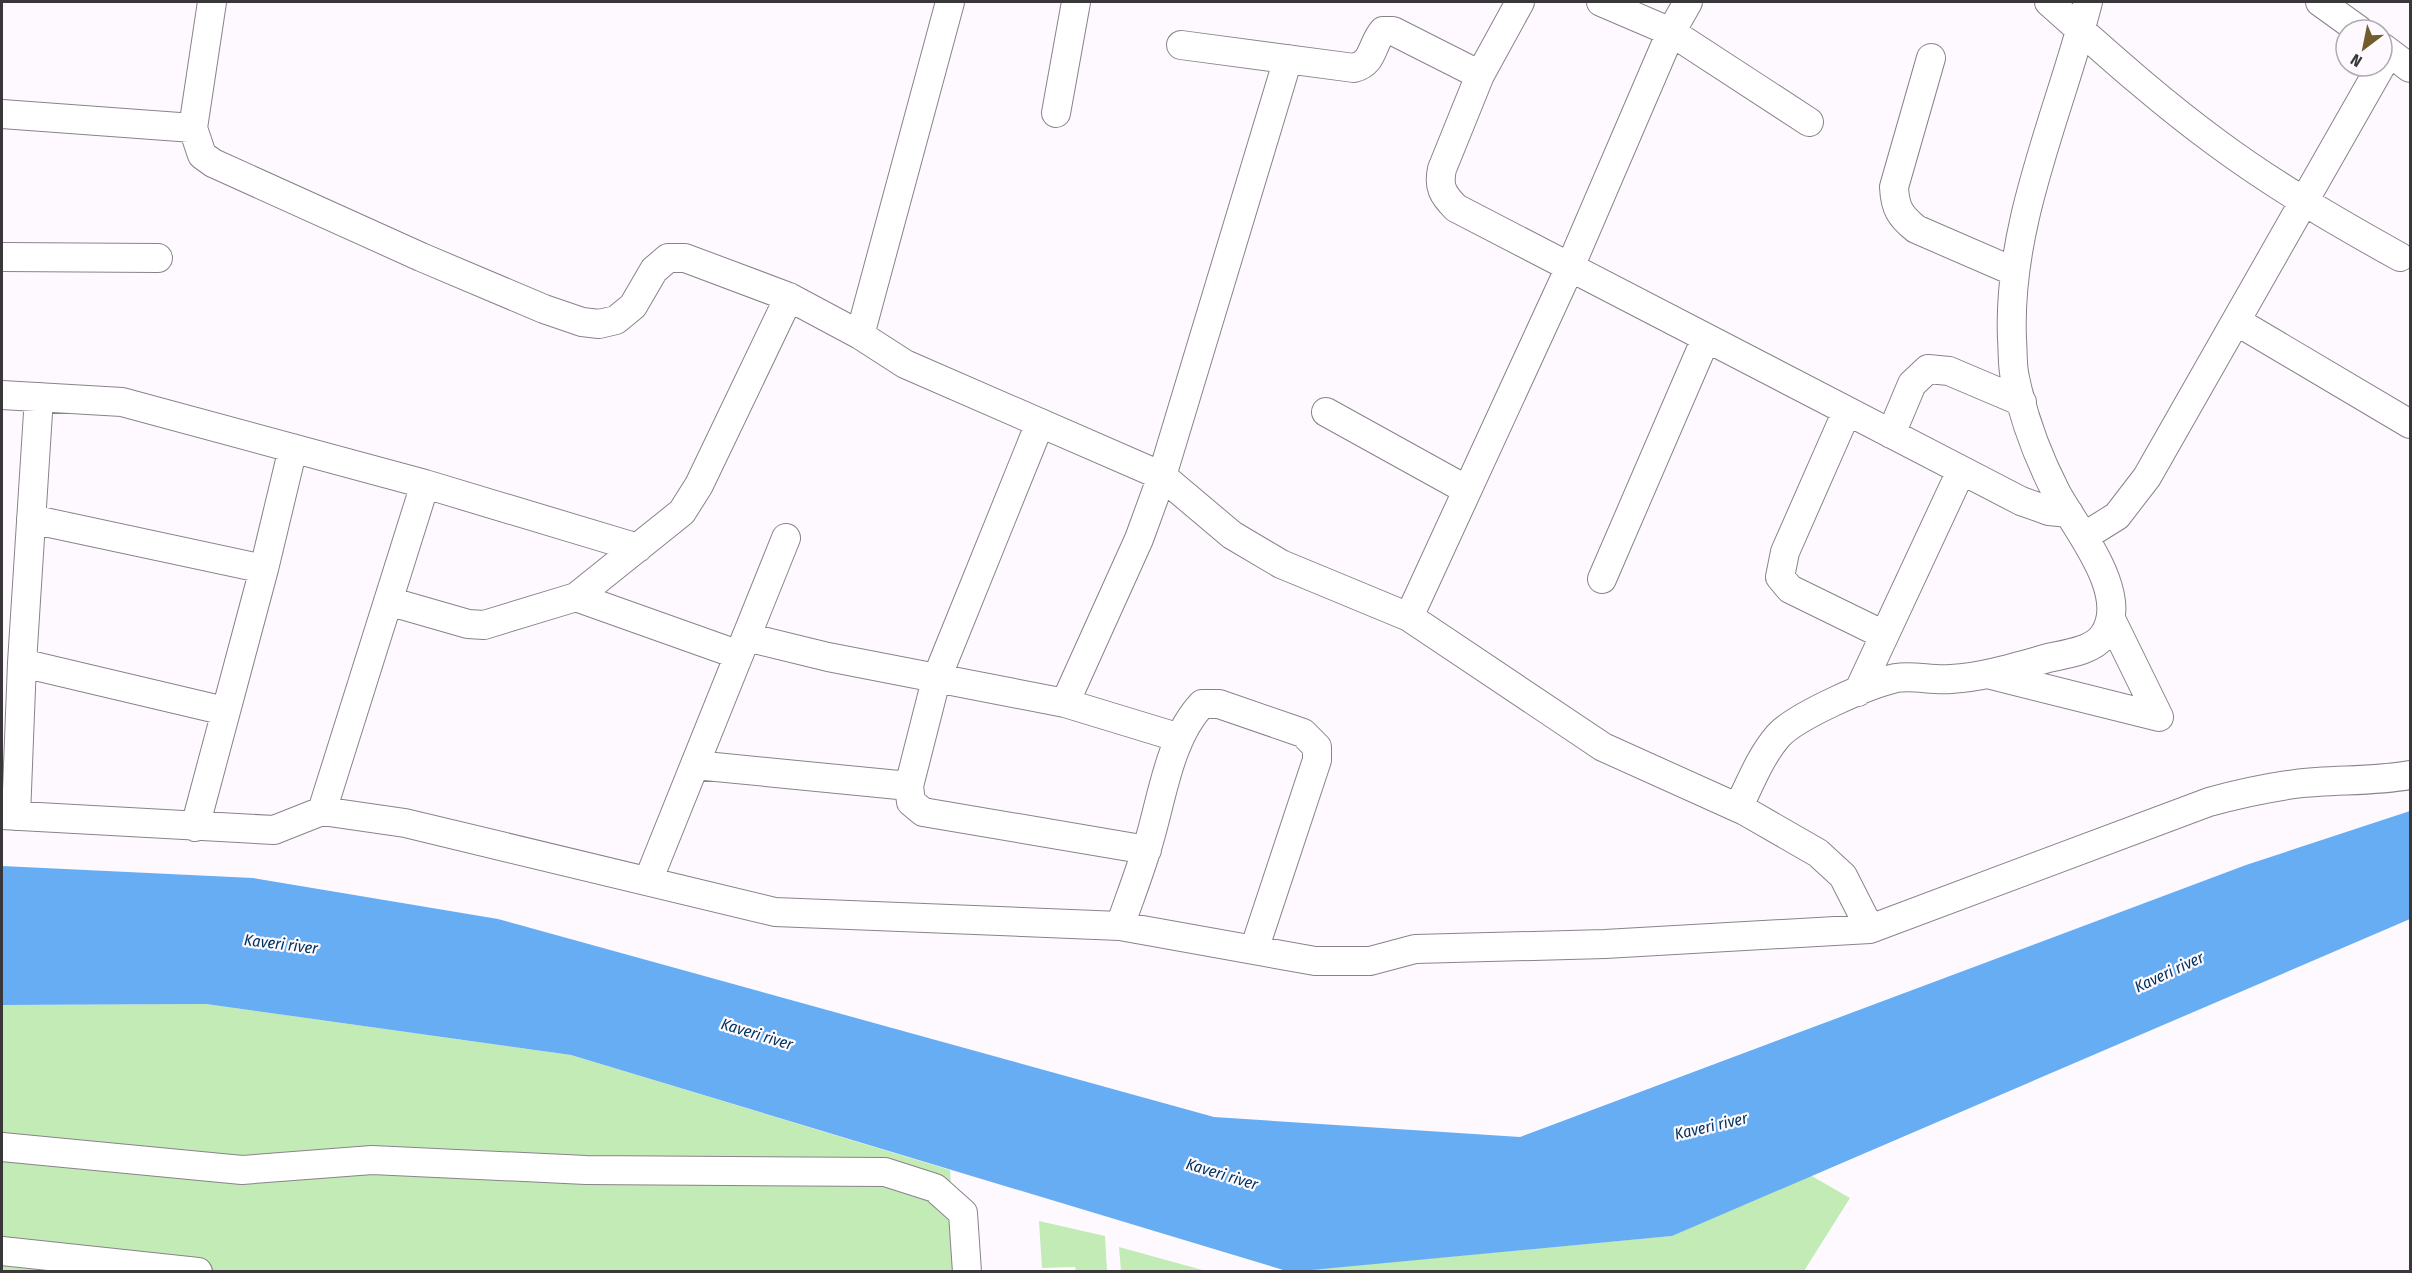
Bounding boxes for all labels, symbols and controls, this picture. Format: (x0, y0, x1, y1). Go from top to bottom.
north arrow (2334, 18, 2394, 78)
text: N (2347, 50, 2365, 71)
water label: Kaveri river (243, 930, 319, 958)
water label: Kaveri river (2131, 948, 2207, 996)
water label: Kaveri river (719, 1014, 796, 1054)
water label: Kaveri river (1673, 1108, 1750, 1144)
water label: Kaveri river (1184, 1154, 1261, 1194)

